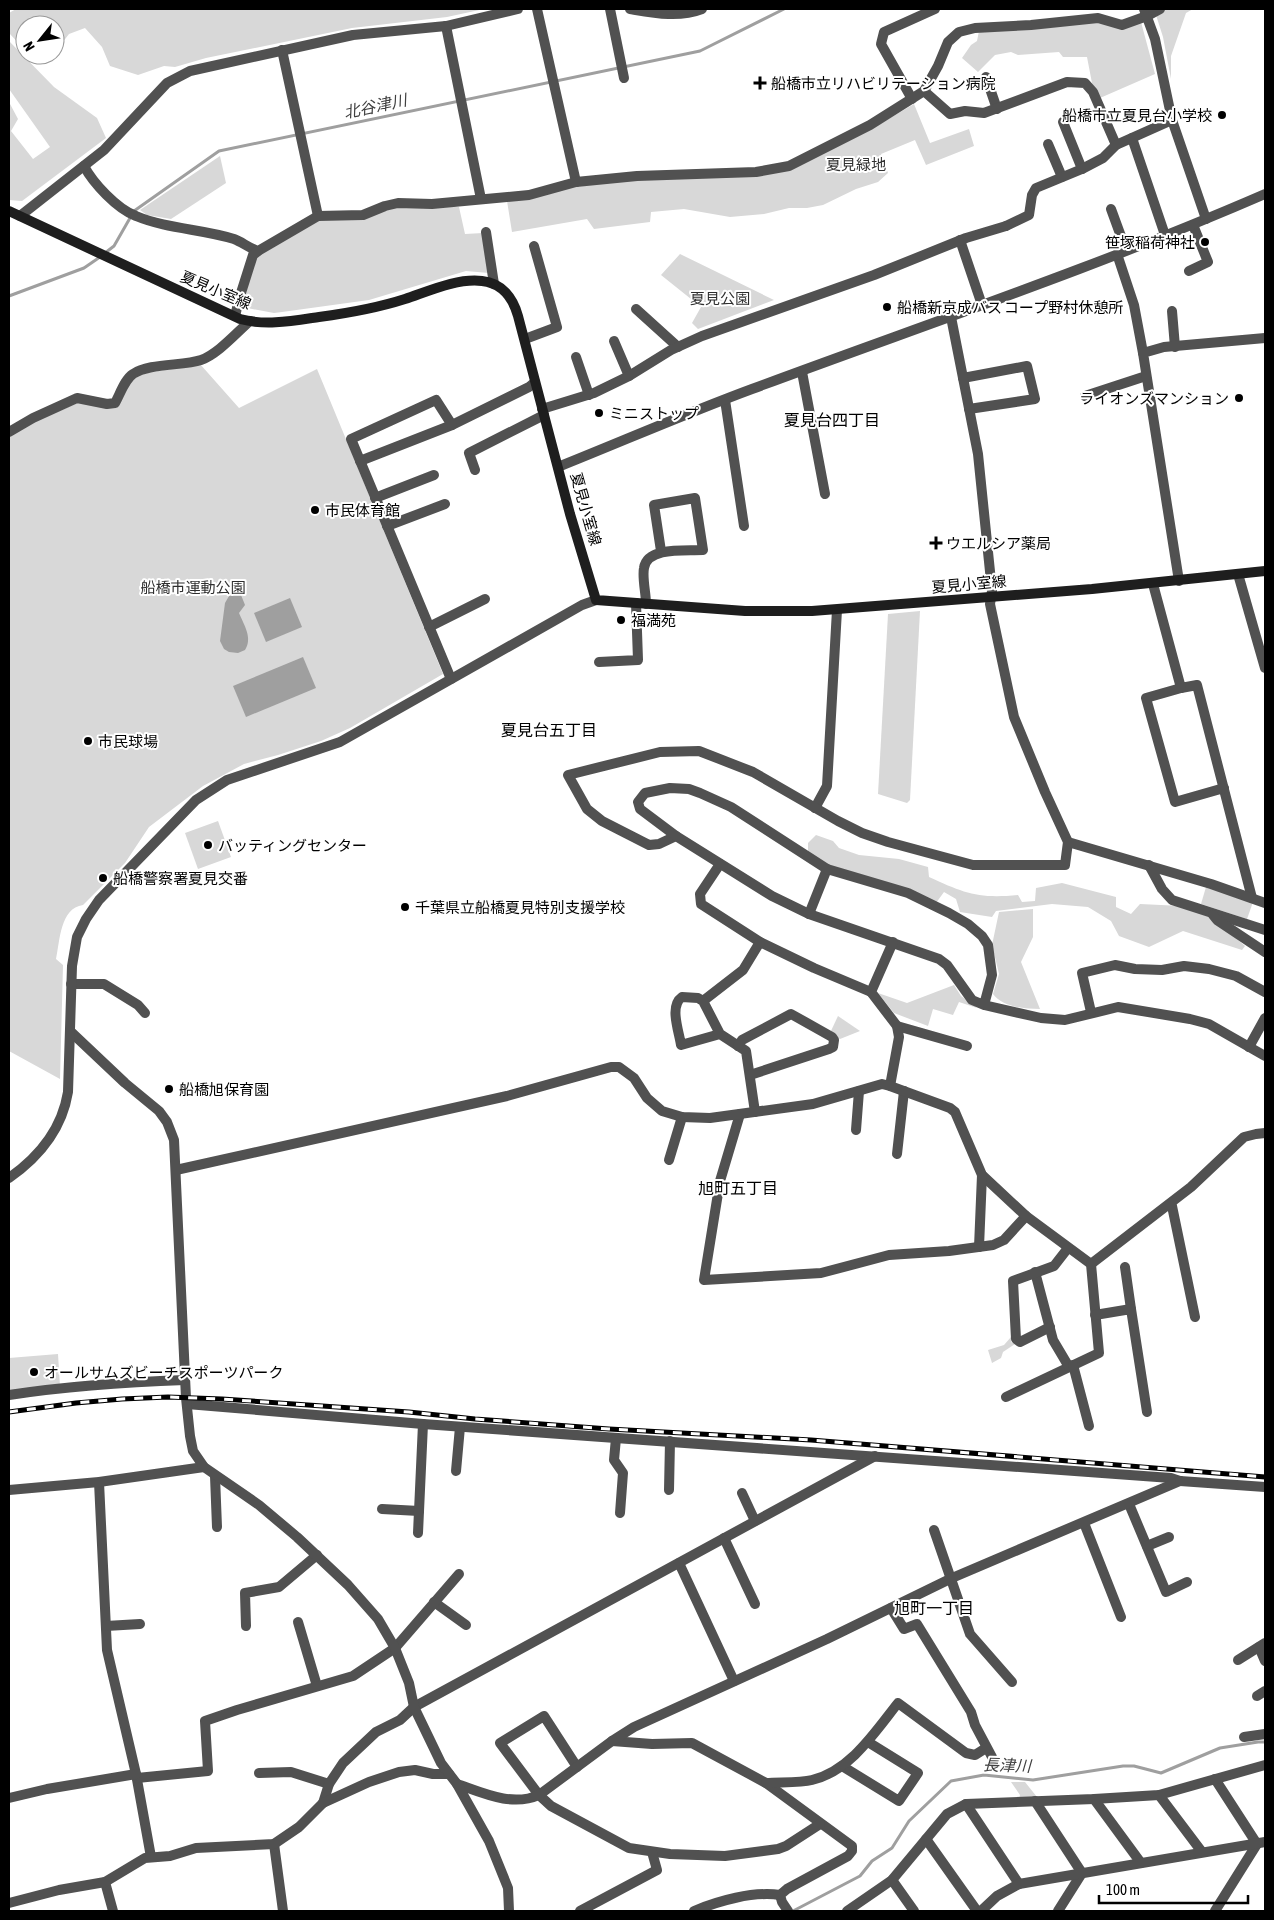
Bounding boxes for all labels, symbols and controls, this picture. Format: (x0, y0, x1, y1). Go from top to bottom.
north arrow (15, 15, 65, 65)
text: N (20, 39, 38, 54)
place label: 船橋市立リハビリテーション病院 (771, 75, 996, 92)
marker: 船橋市立リハビリテーション病院 (753, 76, 767, 90)
water label: 北谷津川 (342, 90, 410, 121)
place label: 船橋市立夏見台小学校 (1062, 107, 1212, 124)
marker: 船橋市立夏見台小学校 (1216, 109, 1228, 121)
park label: 夏見緑地 (826, 156, 886, 173)
place label: 笹塚稲荷神社 (1105, 234, 1195, 251)
marker: 笹塚稲荷神社 (1199, 236, 1211, 248)
street label: 夏見小室線 (178, 268, 254, 312)
park label: 夏見公園 (690, 290, 750, 307)
place label: 船橋新京成バス コープ野村休憩所 (897, 299, 1123, 316)
marker: 船橋新京成バス コープ野村休憩所 (881, 301, 893, 313)
place label: ライオンズマンション (1079, 390, 1229, 407)
marker: ライオンズマンション (1233, 392, 1245, 404)
place label: ミニストップ (609, 405, 699, 422)
marker: ミニストップ (593, 407, 605, 419)
district label: 夏見台四丁目 (784, 411, 880, 429)
street label: 夏見小室線 (567, 471, 605, 547)
place label: 市民体育館 (325, 502, 400, 519)
marker: 市民体育館 (309, 504, 321, 516)
place label: ウエルシア薬局 (946, 535, 1051, 552)
marker: ウエルシア薬局 (930, 537, 942, 549)
street label: 夏見小室線 (931, 572, 1007, 596)
park label: 船橋市運動公園 (140, 579, 246, 596)
place label: 福満苑 (631, 612, 676, 629)
marker: 福満苑 (615, 614, 627, 626)
district label: 夏見台五丁目 (501, 721, 597, 739)
place label: 市民球場 (98, 733, 158, 750)
marker: 市民球場 (82, 735, 94, 747)
place label: バッティングセンター (218, 837, 367, 854)
marker: バッティングセンター (202, 839, 214, 851)
place label: 船橋警察署夏見交番 (113, 870, 248, 887)
marker: 船橋警察署夏見交番 (97, 872, 109, 884)
place label: 千葉県立船橋夏見特別支援学校 (415, 899, 625, 916)
marker: 千葉県立船橋夏見特別支援学校 (399, 901, 411, 913)
place label: 船橋旭保育園 (179, 1081, 269, 1098)
marker: 船橋旭保育園 (163, 1083, 175, 1095)
district label: 旭町五丁目 (698, 1179, 778, 1197)
place label: オールサムズビーチスポーツパーク (44, 1364, 283, 1381)
marker: オールサムズビーチスポーツパーク (28, 1366, 40, 1378)
district label: 旭町一丁目 (894, 1599, 974, 1617)
water label: 長津川 (983, 1755, 1033, 1775)
scale bar (1099, 1872, 1248, 1904)
text: 100 m (1106, 1881, 1140, 1898)

